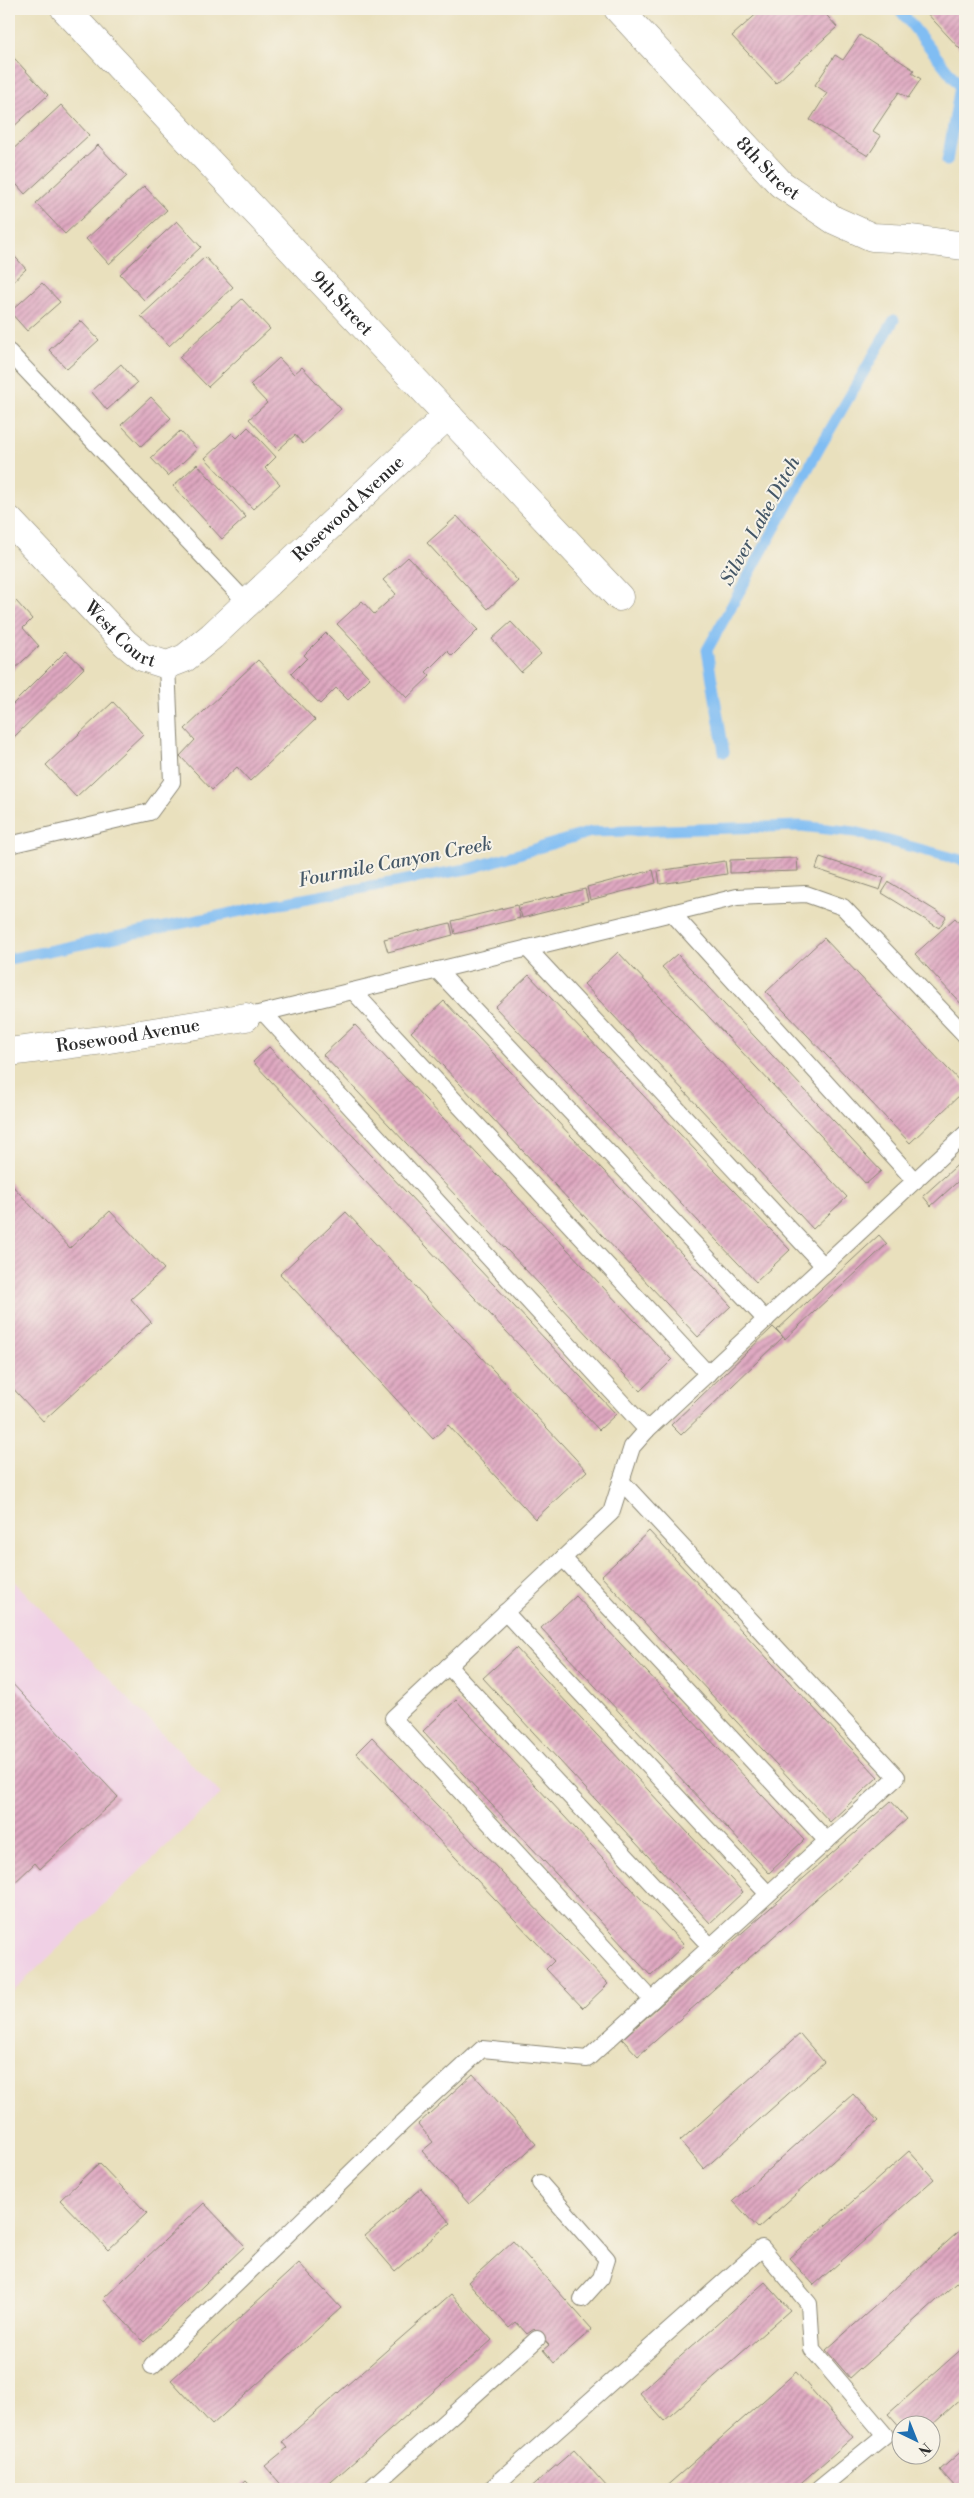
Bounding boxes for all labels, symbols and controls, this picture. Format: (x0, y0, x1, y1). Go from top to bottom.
street label: 8th Street (731, 132, 805, 205)
street label: 9th Street (306, 266, 379, 341)
street label: Rosewood Avenue (287, 450, 409, 567)
water label: Silver Lake Ditch (715, 452, 806, 590)
street label: West Court (79, 595, 159, 672)
water label: Fourmile Canyon Creek (296, 831, 494, 893)
street label: Rosewood Avenue (55, 1013, 201, 1057)
north arrow (892, 2416, 942, 2466)
text: N (914, 2438, 934, 2459)

